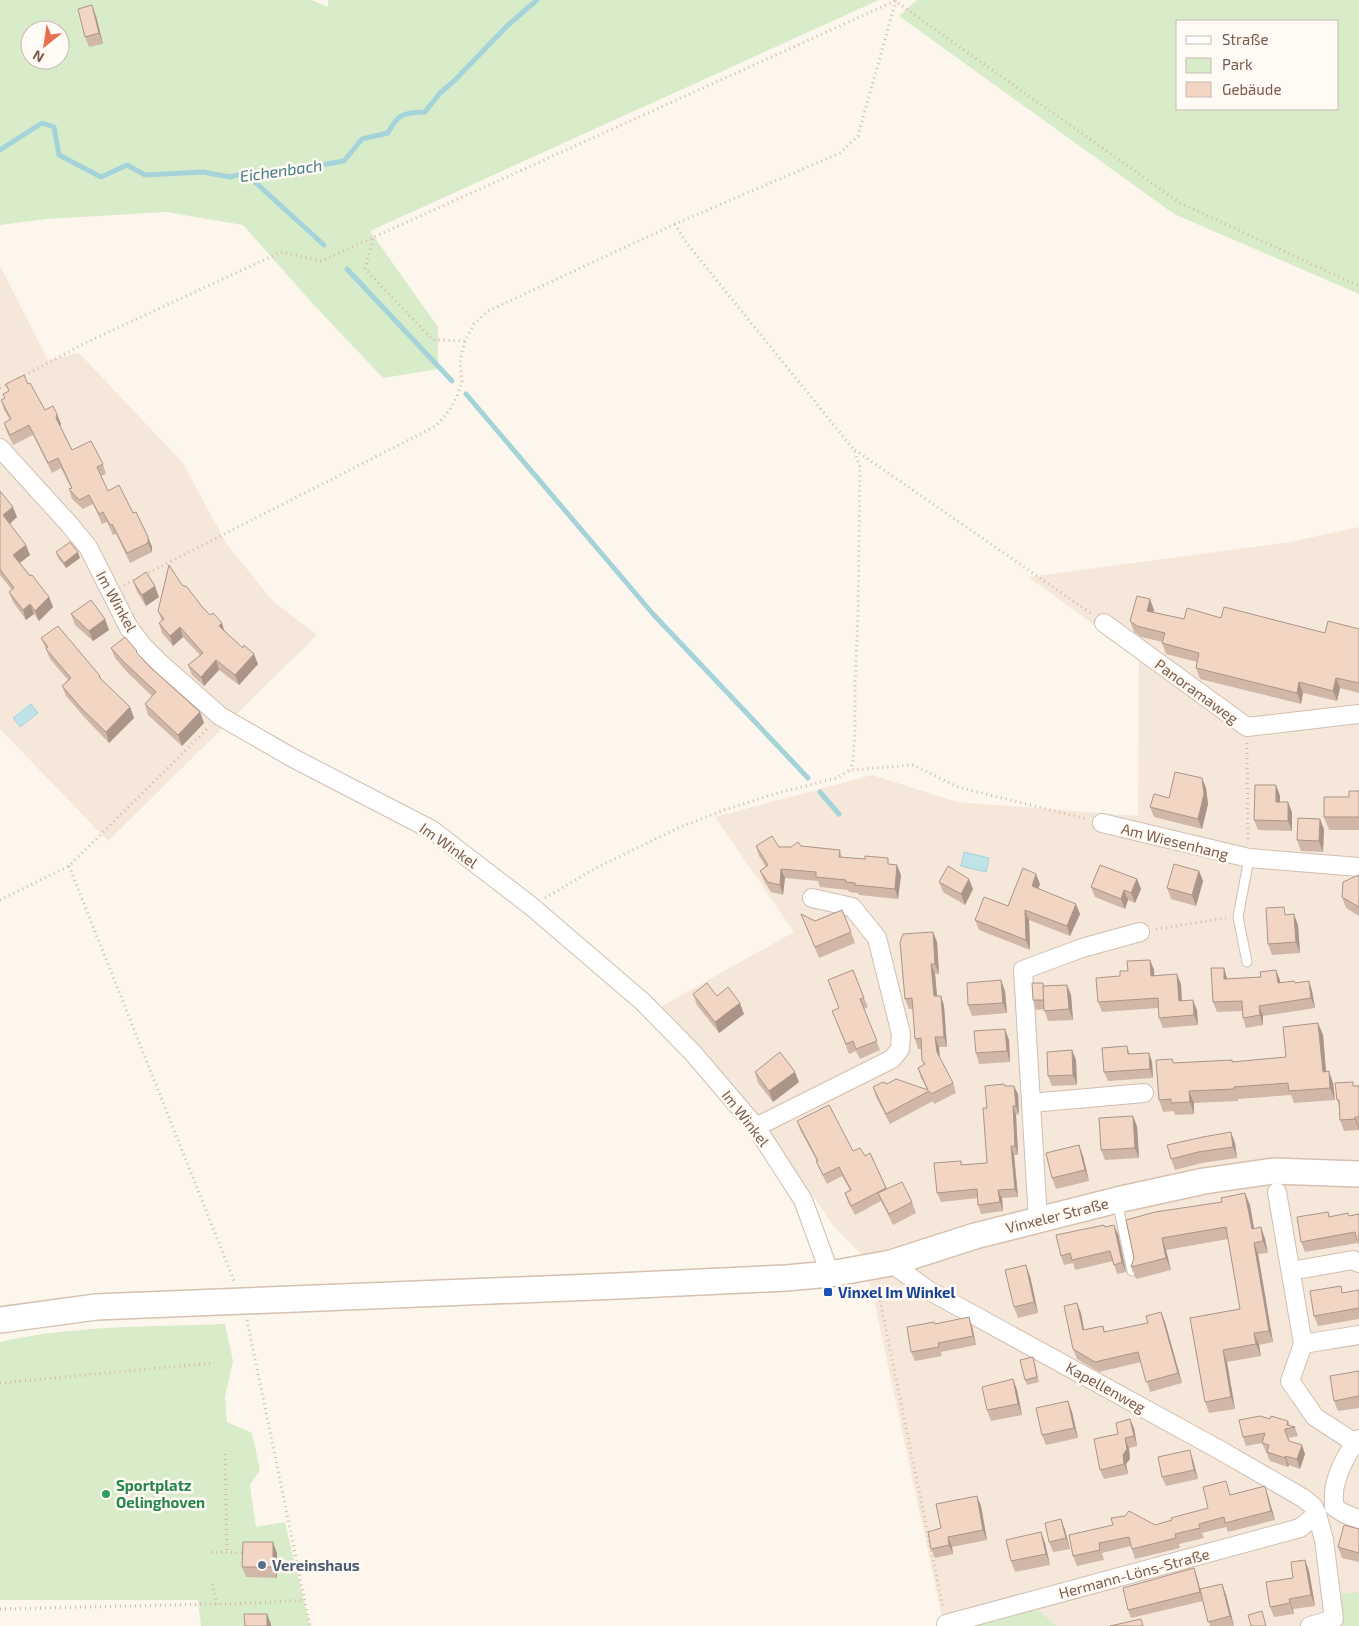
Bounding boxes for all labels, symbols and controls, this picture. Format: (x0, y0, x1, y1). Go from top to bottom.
north arrow (20, 20, 70, 70)
legend (1176, 20, 1339, 110)
text: Straße (1222, 30, 1268, 48)
text: N (30, 47, 47, 67)
text: Park (1222, 55, 1253, 73)
text: Gebäude (1222, 80, 1281, 98)
water label: Eichenbach (239, 155, 323, 185)
street label: Im Winkel (93, 567, 141, 635)
street label: Panoramaweg (1152, 655, 1243, 728)
street label: Im Winkel (416, 818, 482, 872)
street label: Am Wiesenhang (1119, 819, 1231, 863)
street label: Im Winkel (718, 1086, 774, 1150)
street label: Vinxeler Straße (1004, 1194, 1110, 1236)
place label: Vinxel Im Winkel (838, 1283, 955, 1301)
marker: Vinxel Im Winkel (822, 1286, 834, 1298)
street label: Kapellenweg (1063, 1358, 1150, 1417)
place label: Sportplatz Oelinghoven (116, 1476, 205, 1511)
marker: Sportplatz Oelinghoven (100, 1488, 112, 1500)
street label: Hermann-Löns-Straße (1057, 1544, 1211, 1602)
place label: Vereinshaus (272, 1556, 360, 1574)
marker: Vereinshaus (256, 1559, 268, 1571)

